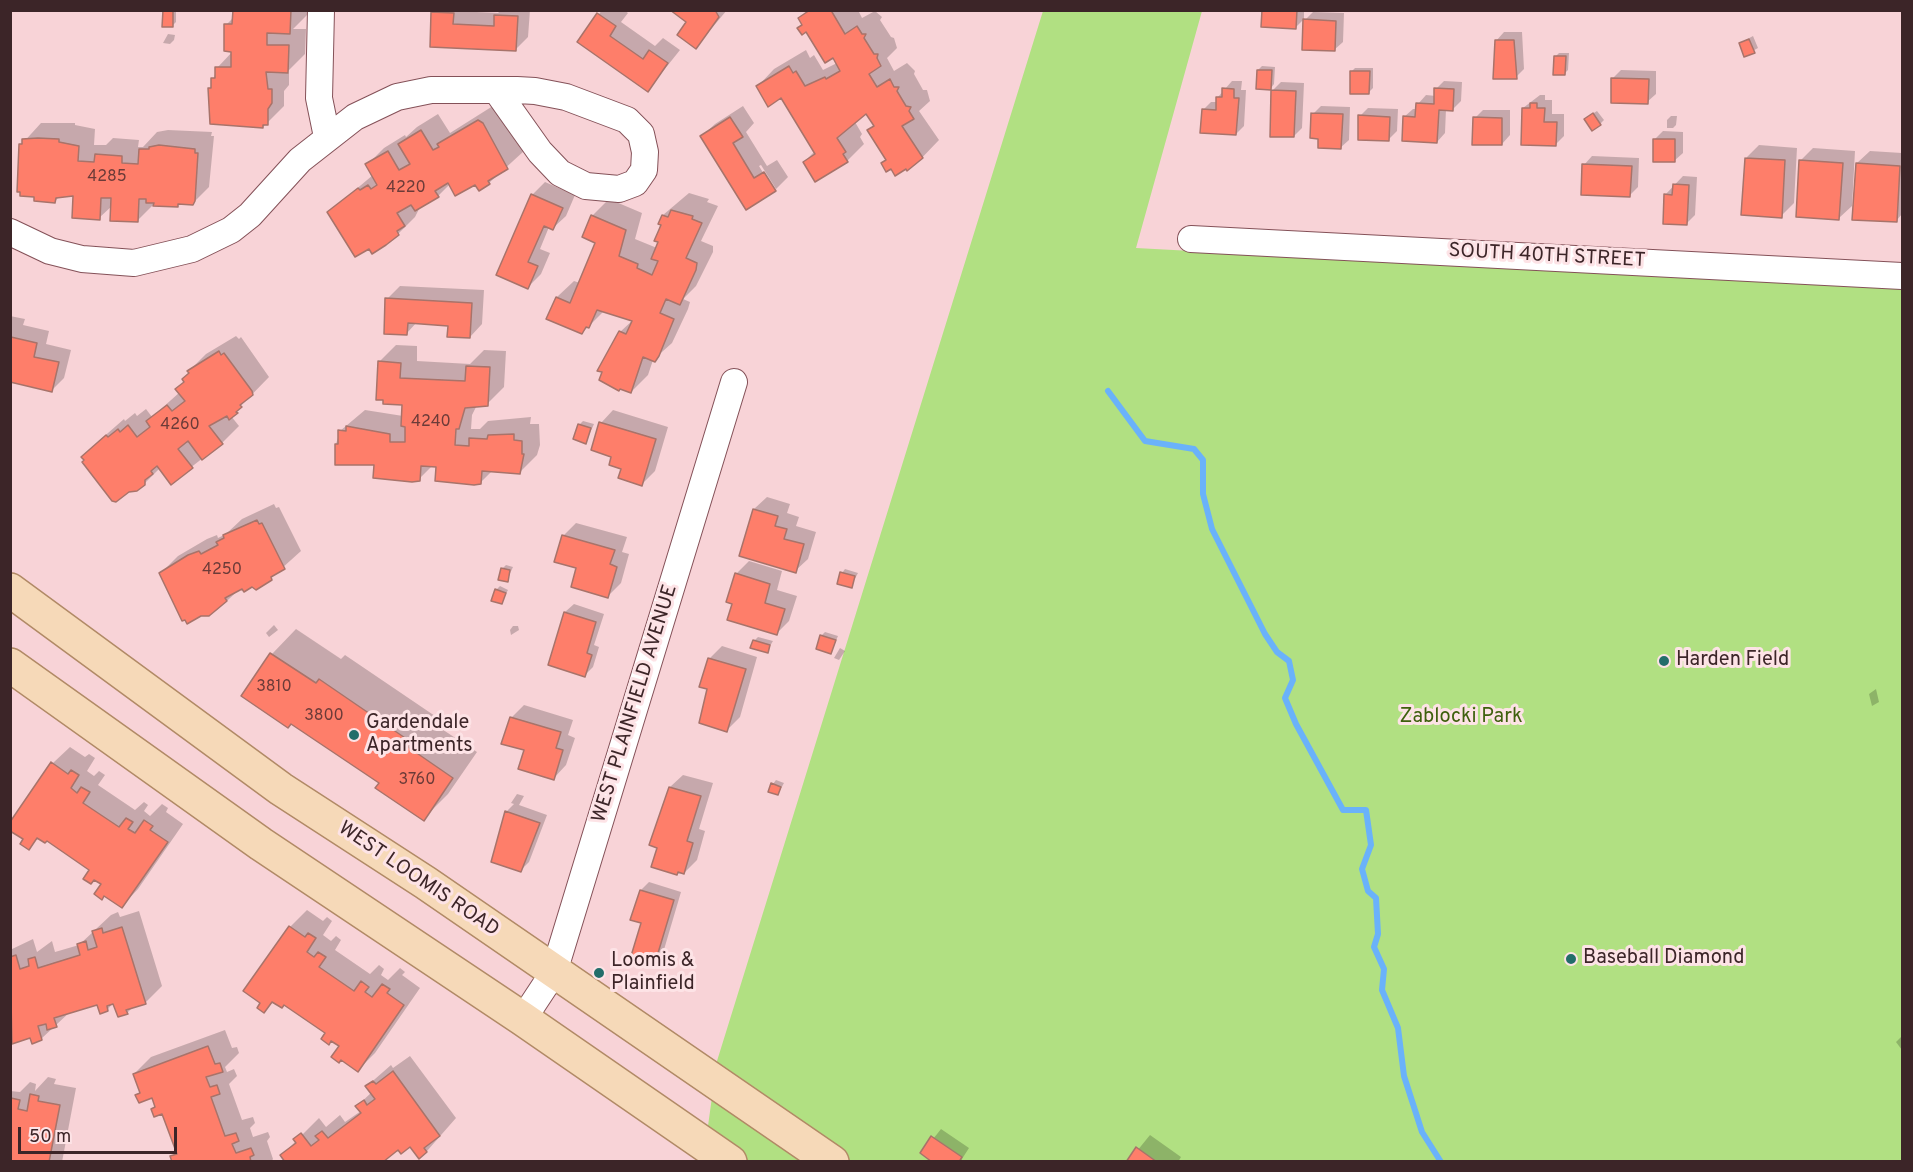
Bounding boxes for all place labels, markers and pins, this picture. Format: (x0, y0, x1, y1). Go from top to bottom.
place label: Harden Field (1676, 649, 1789, 673)
marker: Harden Field (1657, 654, 1671, 668)
place label: Gardendale Apartments (366, 712, 473, 759)
marker: Gardendale Apartments (347, 728, 361, 742)
place label: Baseball Diamond (1583, 947, 1745, 971)
place label: Loomis & Plainfield (611, 950, 695, 997)
marker: Baseball Diamond (1564, 952, 1578, 966)
marker: Loomis & Plainfield (592, 966, 606, 980)

